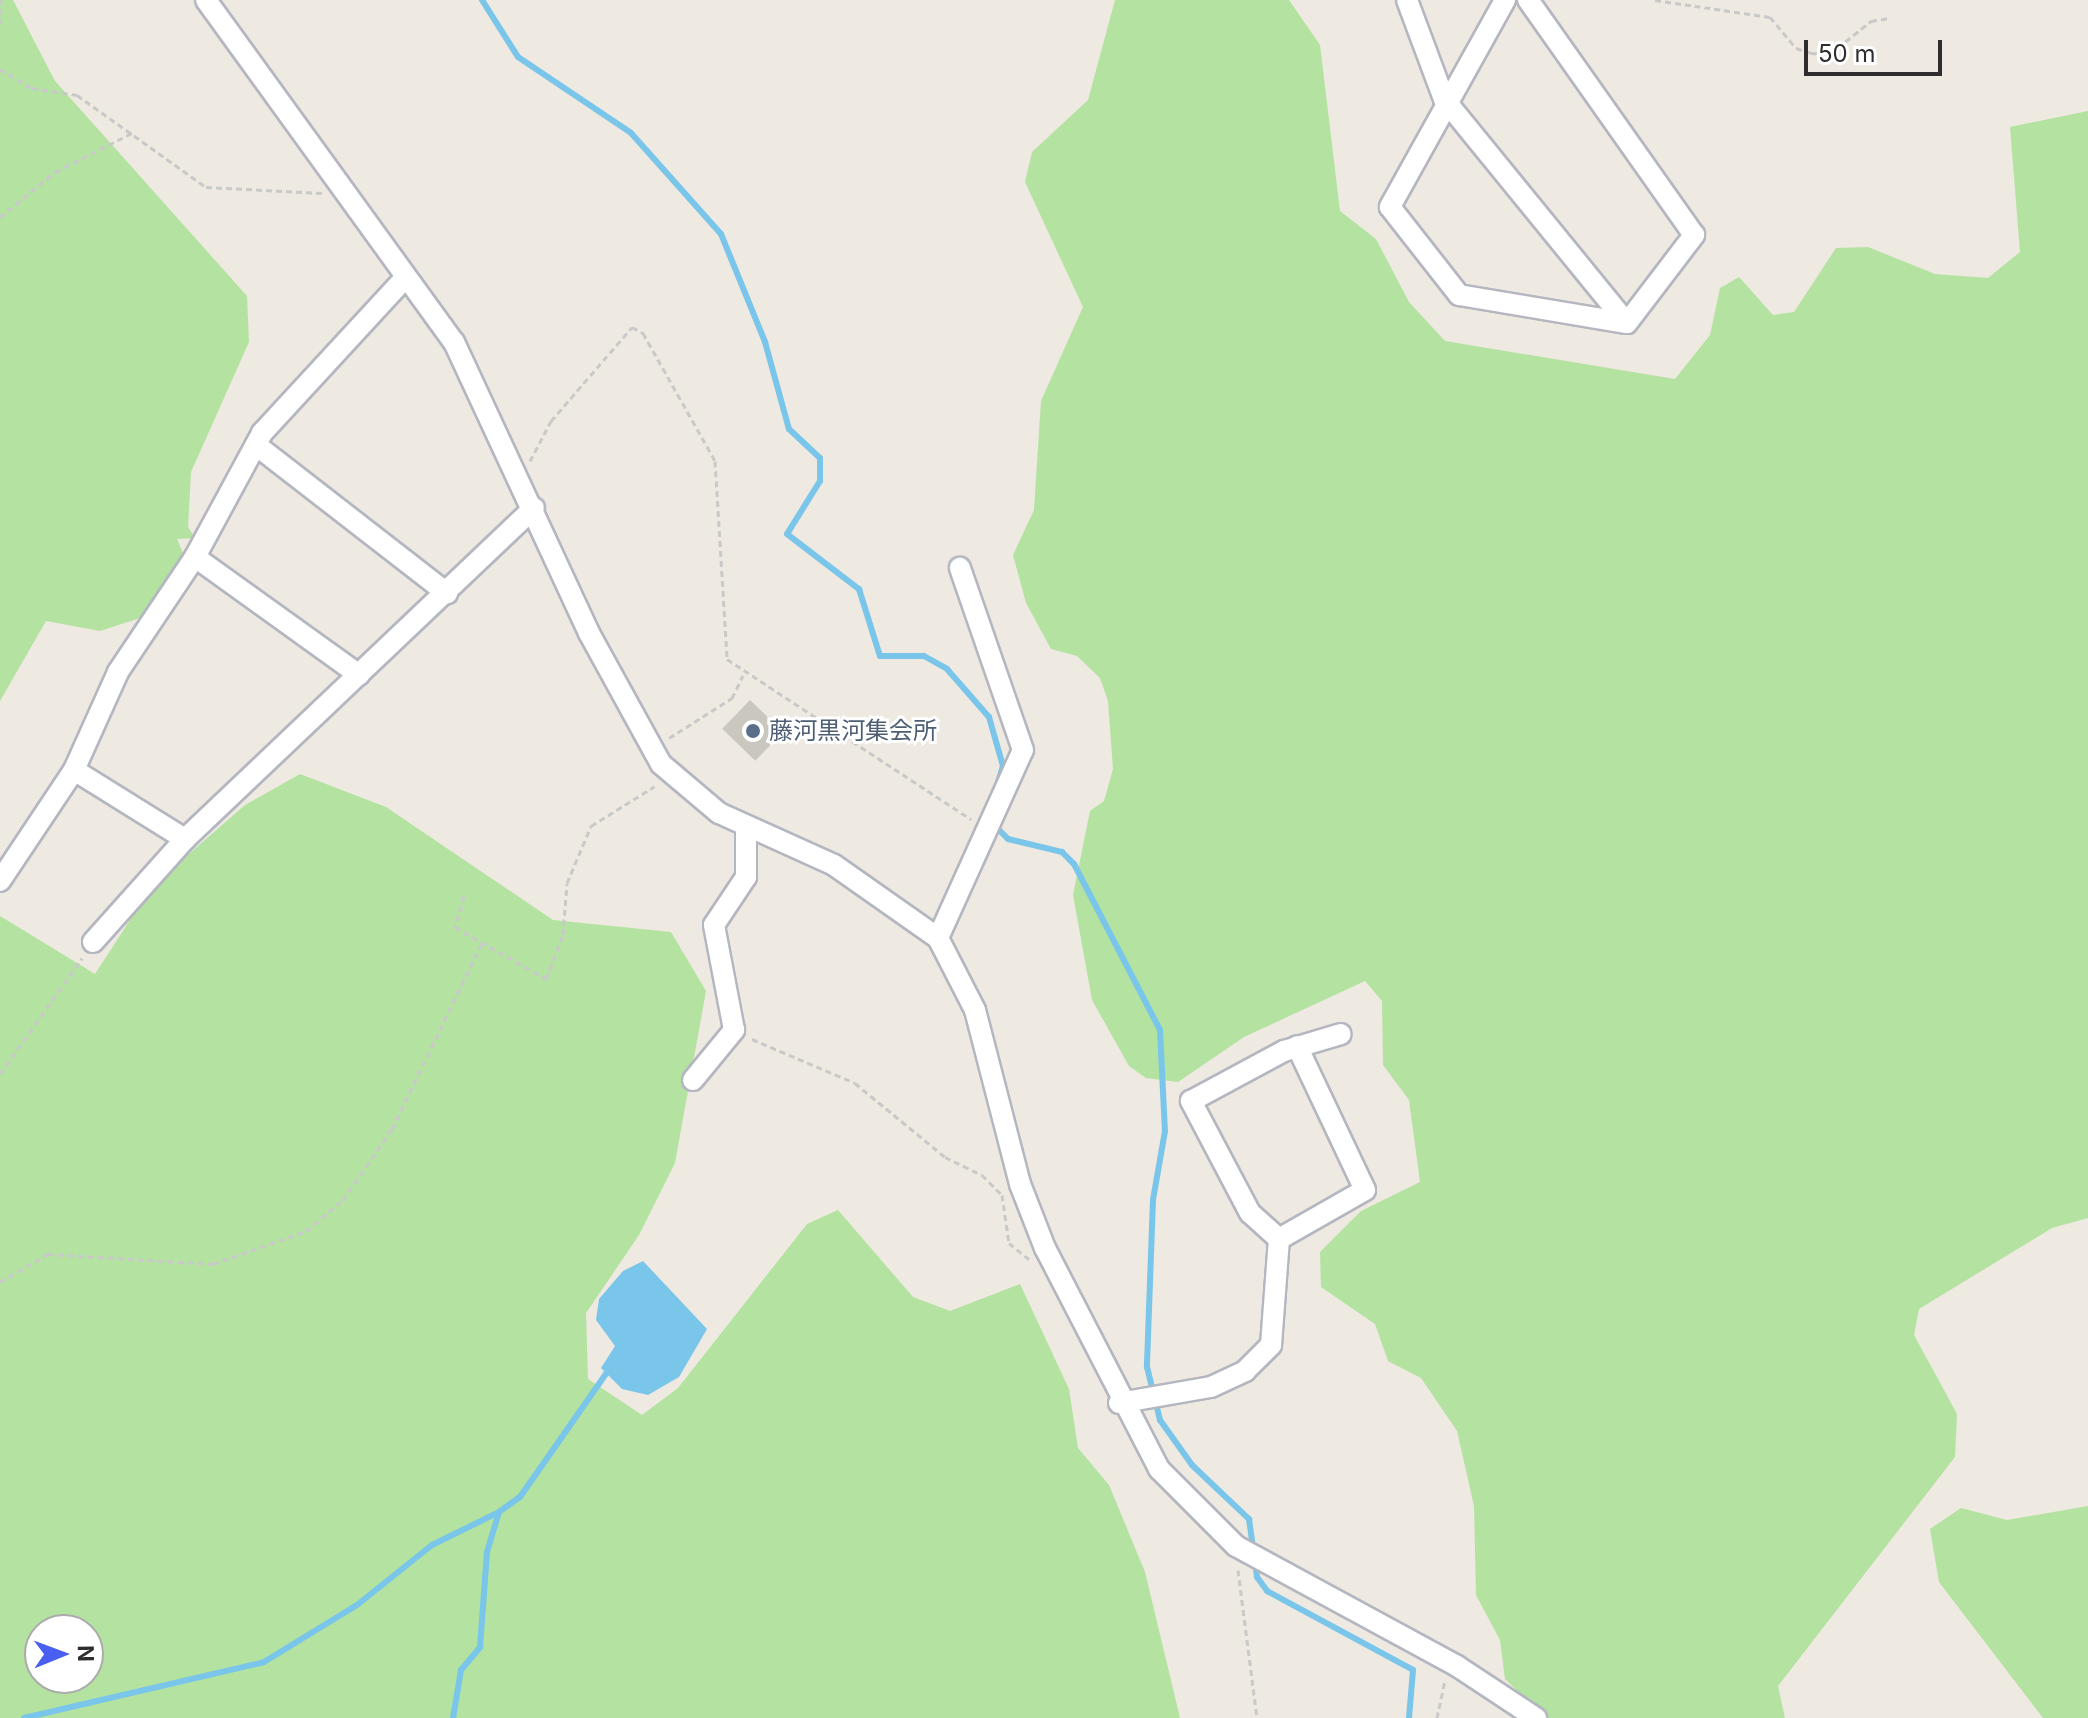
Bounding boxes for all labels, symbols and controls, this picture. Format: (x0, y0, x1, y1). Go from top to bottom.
scale bar (1808, 24, 1946, 74)
text: 50 m (1818, 39, 1876, 68)
place label: 藤河黒河集会所 (769, 717, 937, 745)
marker: 藤河黒河集会所 (744, 722, 762, 740)
north arrow (24, 1614, 104, 1694)
text: N (73, 1645, 99, 1662)

